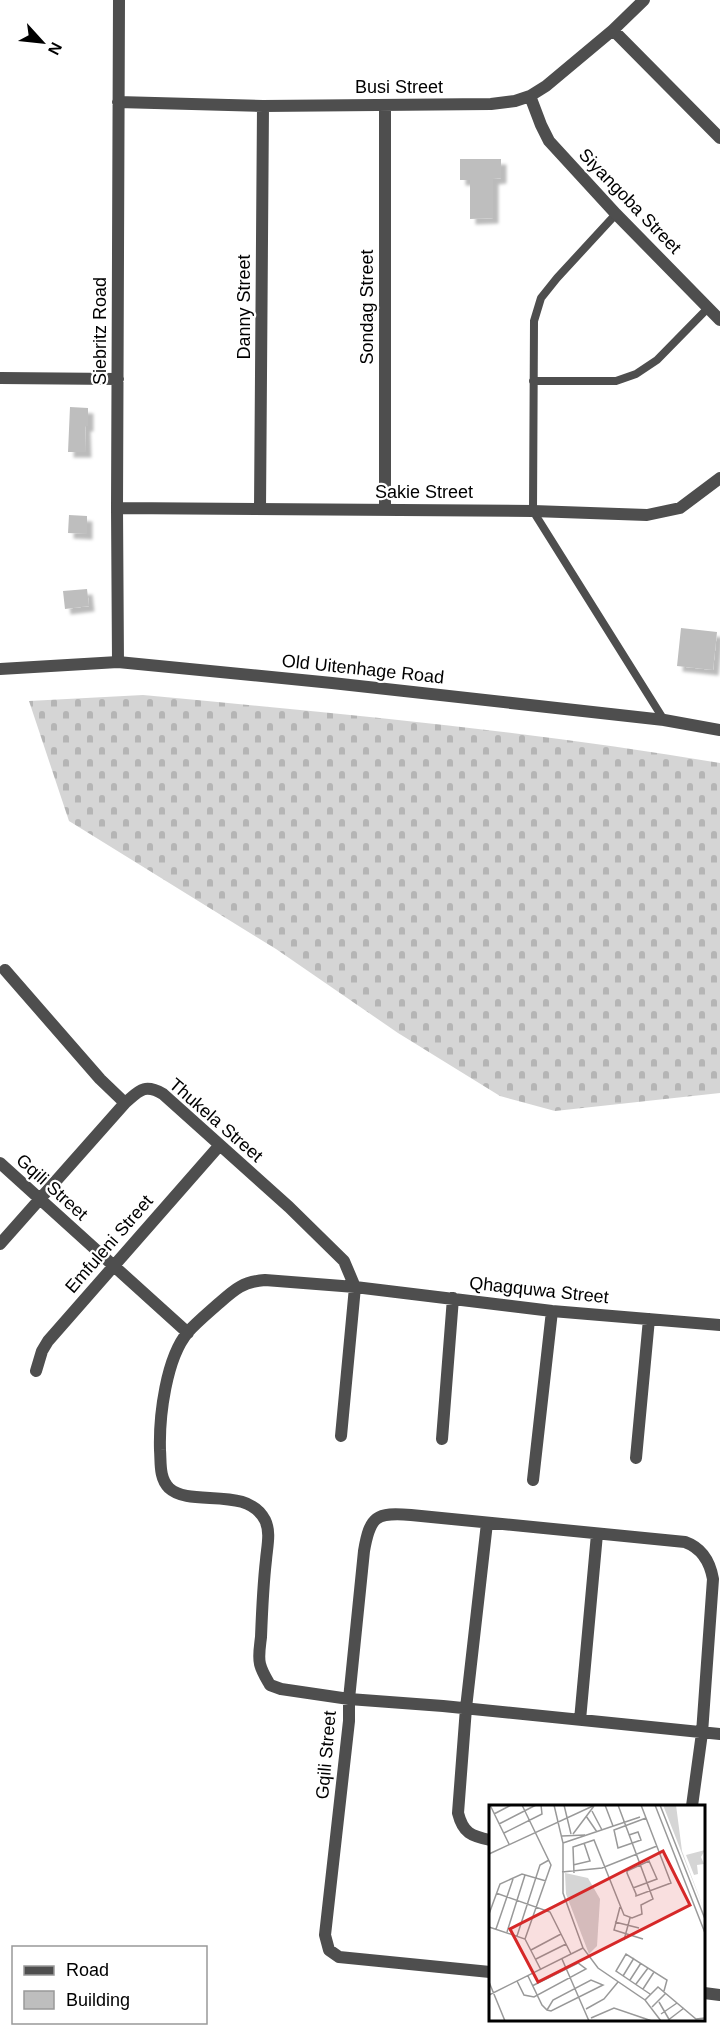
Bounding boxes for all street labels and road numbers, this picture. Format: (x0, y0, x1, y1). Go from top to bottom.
street label: Busi Street (355, 77, 443, 97)
street label: Siyangoba Street (575, 144, 685, 258)
street label: Sondag Street (357, 249, 377, 365)
street label: Danny Street (234, 254, 254, 360)
street label: Siebritz Road (90, 277, 110, 385)
street label: Sakie Street (375, 482, 473, 502)
street label: Old Uitenhage Road (281, 651, 445, 687)
street label: Thukela Street (165, 1074, 267, 1166)
street label: Gqili Street (12, 1150, 92, 1224)
street label: Emfuleni Street (61, 1191, 157, 1297)
street label: Qhagquwa Street (468, 1273, 610, 1307)
street label: Gqili Street (312, 1710, 340, 1800)

